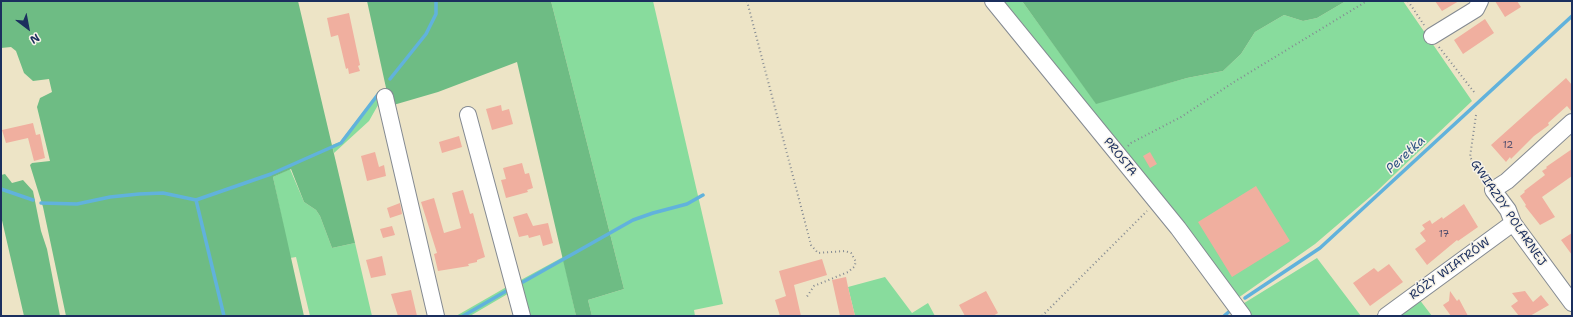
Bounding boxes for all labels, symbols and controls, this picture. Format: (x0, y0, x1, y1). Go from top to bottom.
north arrow (8, 8, 48, 48)
text: N (27, 30, 42, 47)
water label: Perełka (1383, 133, 1429, 177)
street label: PROSTA (1100, 135, 1140, 179)
house number: 12 (1503, 139, 1513, 151)
street label: GWIAZDY POLARNEJ (1467, 157, 1549, 269)
house number: 17 (1439, 228, 1449, 240)
street label: RÓŻY WIATRÓW (1407, 235, 1493, 303)

